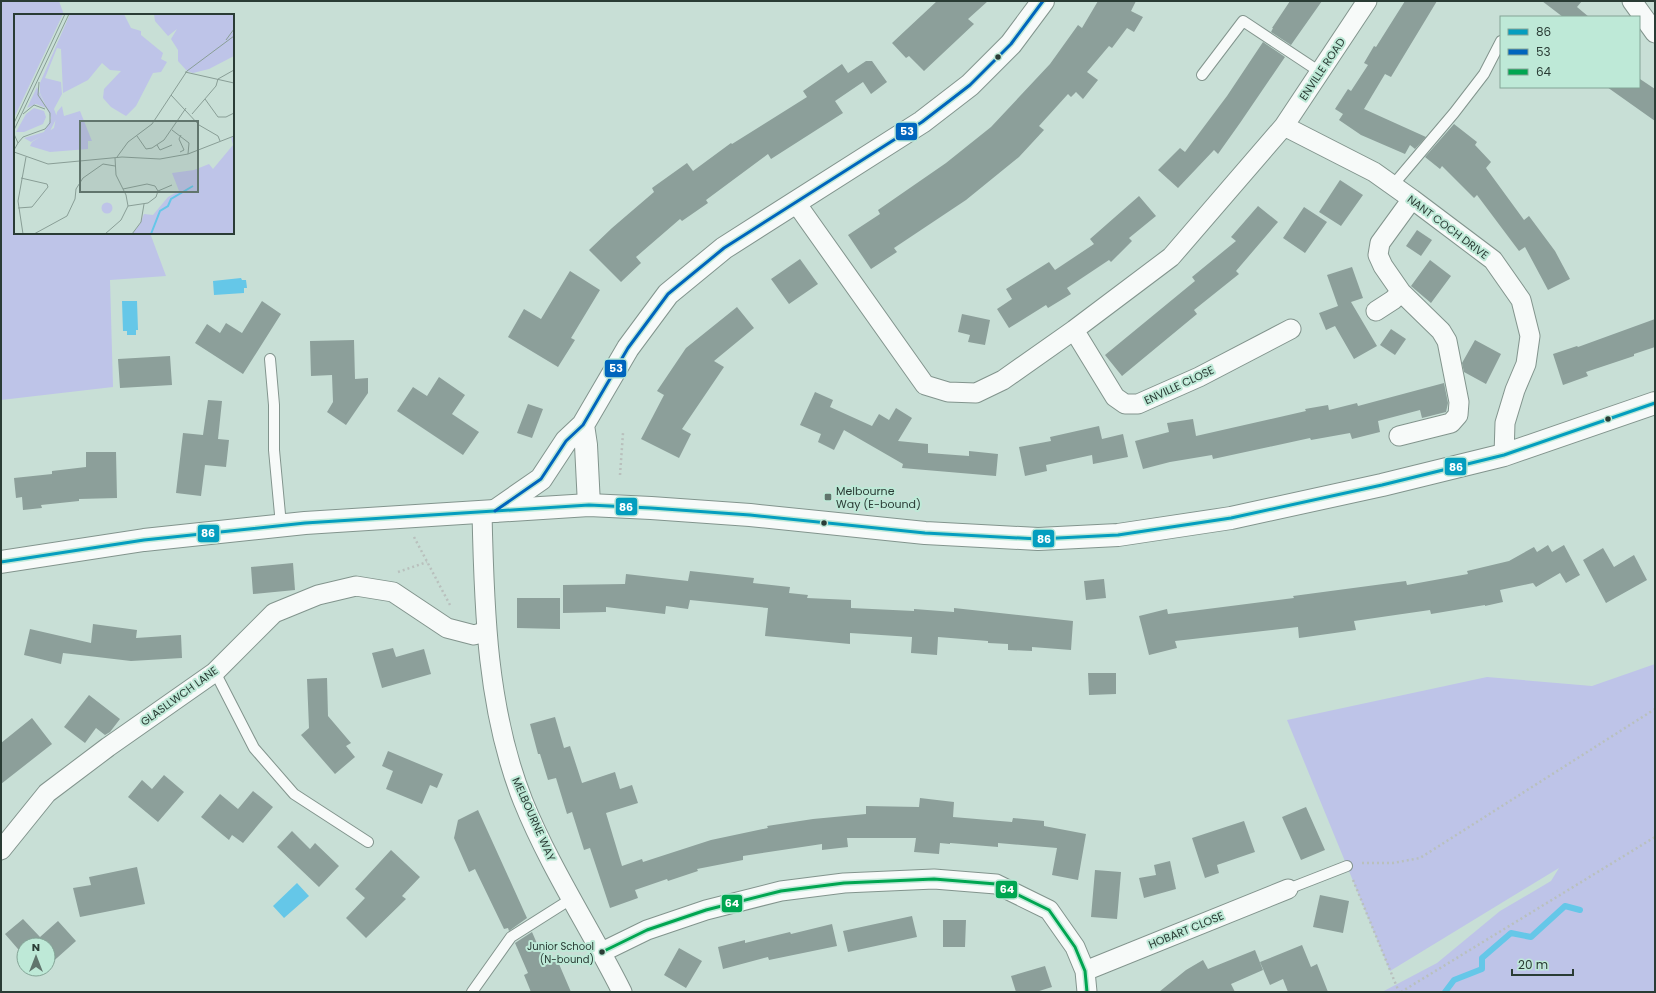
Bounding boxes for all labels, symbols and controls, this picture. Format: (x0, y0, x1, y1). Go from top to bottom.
inset map (14, 14, 234, 234)
legend (1500, 16, 1640, 88)
text: 86 (1536, 23, 1551, 40)
street label: ENVILLE ROAD (1295, 34, 1349, 103)
text: 53 (1536, 43, 1551, 60)
unlabelled marker (993, 52, 1003, 62)
text: 64 (1536, 63, 1552, 80)
line badge: 53 (895, 122, 918, 141)
text: 53 (900, 123, 914, 139)
street label: NANT COCH DRIVE (1404, 191, 1492, 263)
line badge: 53 (604, 359, 627, 378)
text: 53 (609, 360, 623, 376)
street label: ENVILLE CLOSE (1141, 362, 1217, 408)
unlabelled marker (1603, 414, 1613, 424)
line badge: 86 (1444, 457, 1467, 476)
text: 86 (1449, 459, 1463, 475)
place label: Melbourne Way (E-bound) (836, 483, 921, 512)
marker: Melbourne Way (E-bound) (823, 492, 833, 502)
line badge: 86 (615, 497, 638, 516)
text: 86 (619, 499, 633, 515)
unlabelled marker (819, 518, 829, 528)
line badge: 86 (197, 524, 220, 543)
text: 86 (201, 525, 215, 541)
line badge: 86 (1032, 529, 1055, 548)
text: 86 (1037, 531, 1051, 547)
street label: GLASLLWCH LANE (137, 662, 221, 730)
street label: MELBOURNE WAY (508, 775, 560, 864)
line badge: 64 (995, 880, 1018, 899)
text: 64 (1000, 881, 1015, 897)
line badge: 64 (721, 894, 743, 913)
text: 64 (725, 895, 740, 911)
street label: HOBART CLOSE (1146, 908, 1226, 952)
north arrow (16, 937, 56, 977)
text: N (32, 939, 40, 955)
place label: Junior School (N-bound) (527, 939, 594, 967)
marker: Junior School (N-bound) (597, 947, 607, 957)
scale bar (1512, 951, 1573, 977)
text: 20 m (1518, 956, 1548, 973)

